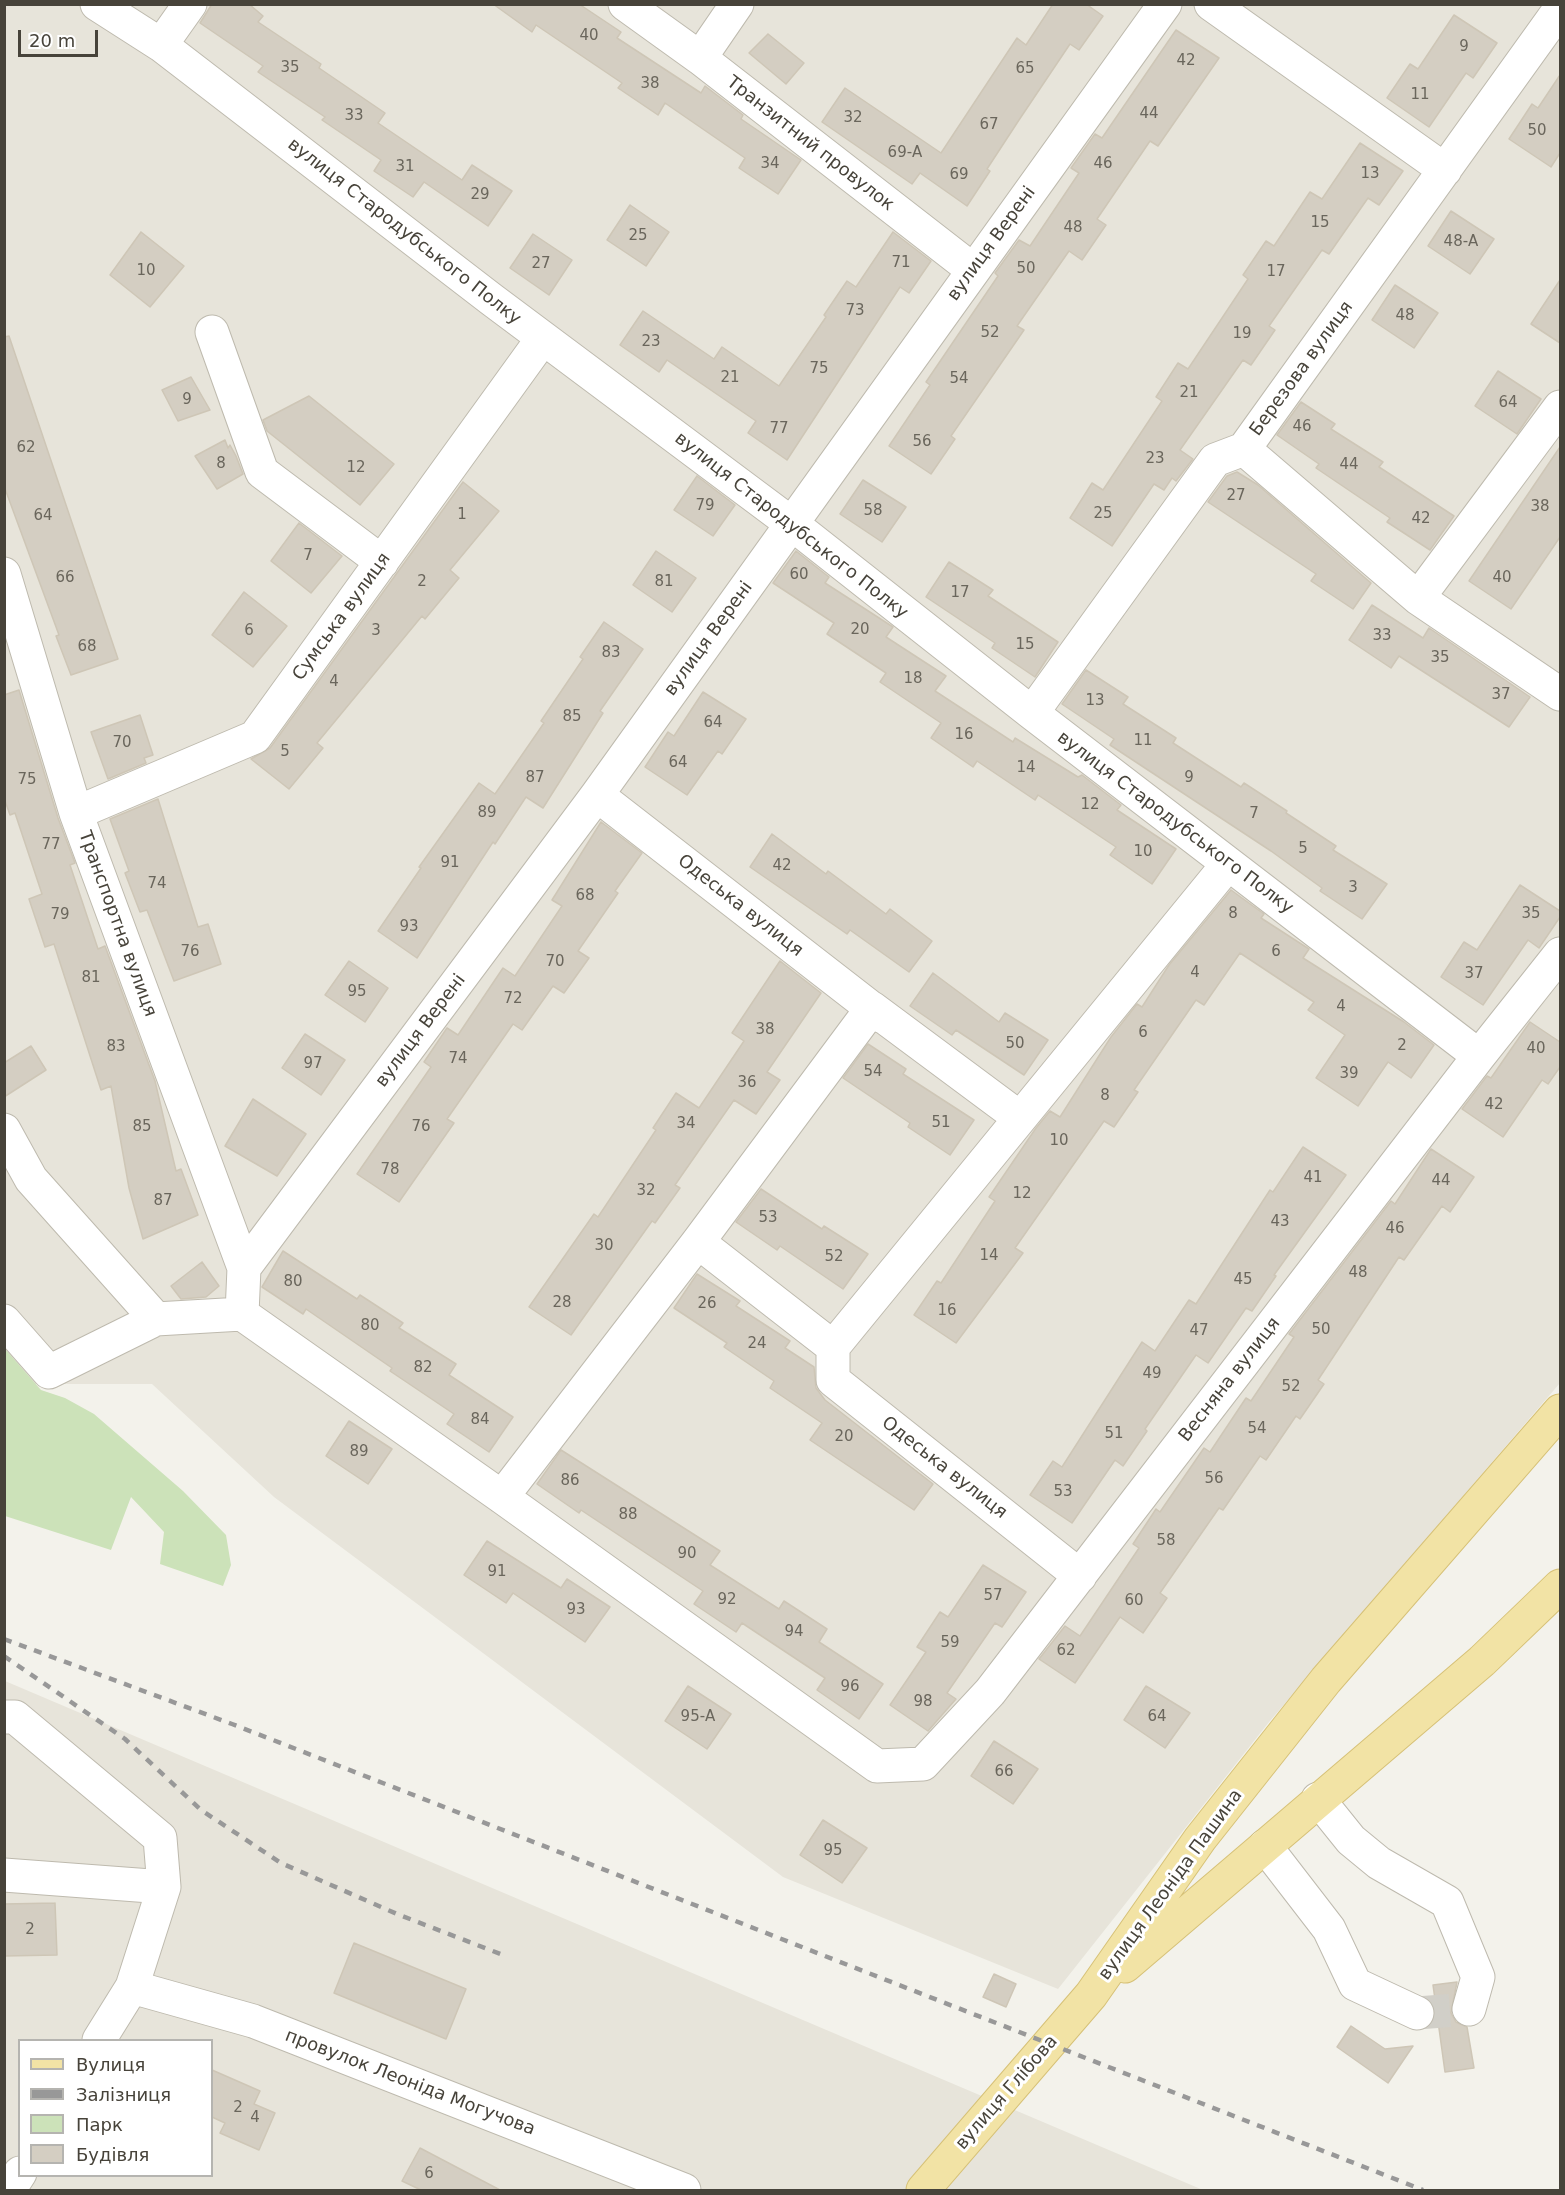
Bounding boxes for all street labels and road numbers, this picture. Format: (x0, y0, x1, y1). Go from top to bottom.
street label: Транзитний провулок (722, 72, 898, 216)
street label: вулиця Стародубського Полку (283, 134, 525, 330)
street label: вулиця Верені (943, 183, 1041, 305)
street label: Березова вулиця (1246, 297, 1358, 441)
street label: вулиця Стародубського Полку (670, 428, 912, 624)
street label: Сумська вулиця (288, 549, 396, 685)
street label: вулиця Верені (660, 578, 758, 700)
street label: вулиця Стародубського Полку (1053, 727, 1297, 919)
street label: Транспортна вулиця (73, 828, 161, 1020)
street label: Одеська вулиця (673, 850, 807, 962)
street label: вулиця Верені (371, 970, 471, 1092)
street label: Весняна вулиця (1175, 1313, 1285, 1447)
street label: Одеська вулиця (877, 1412, 1011, 1524)
street label: вулиця Леоніда Пашина (1095, 1785, 1247, 1985)
street label: провулок Леоніда Могучова (282, 2025, 538, 2141)
street label: вулиця Глібова (951, 2031, 1063, 2155)

